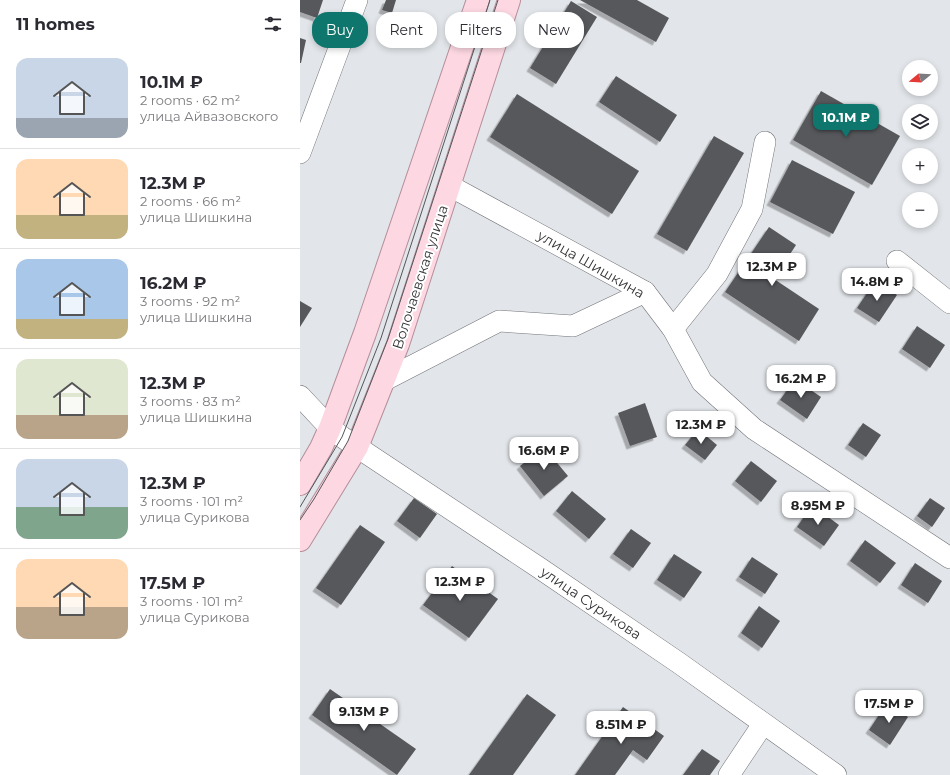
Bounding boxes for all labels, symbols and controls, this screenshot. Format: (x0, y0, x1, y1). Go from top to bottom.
chip: Buy (312, 12, 368, 48)
chip: Rent (376, 12, 437, 48)
chip: Filters (445, 12, 516, 48)
chip: New (524, 12, 584, 48)
icon: filters (262, 13, 284, 35)
text: 11 homes (16, 14, 95, 34)
north arrow (902, 60, 938, 96)
map controls (902, 60, 938, 228)
text: 10.1M ₽ (140, 72, 203, 92)
icon: home (48, 74, 96, 122)
text: 2 rooms · 62 m² (140, 92, 240, 108)
pin: 10.1M ₽ (809, 104, 883, 138)
button: layers (902, 104, 938, 140)
text: улица Айвазовского (140, 108, 278, 124)
text: 10.1M ₽ (822, 109, 870, 125)
button: + (902, 148, 938, 184)
text: 12.3M ₽ (140, 173, 206, 193)
icon: home (48, 175, 96, 223)
button: − (902, 192, 938, 228)
text: 2 rooms · 66 m² (140, 193, 241, 209)
street label: Волочаевская улица (388, 203, 452, 351)
text: улица Шишкина (140, 209, 252, 225)
street label: улица Шишкина (533, 226, 648, 302)
pin: 12.3M ₽ (735, 253, 809, 287)
text: 12.3M ₽ (747, 258, 797, 274)
pin: 14.8M ₽ (840, 268, 914, 302)
text: 16.2M ₽ (140, 273, 207, 293)
text: 14.8M ₽ (851, 273, 903, 289)
icon: home (48, 275, 96, 323)
text: 3 rooms · 92 m² (140, 293, 240, 309)
text: улица Шишкина (140, 309, 252, 325)
pin: 16.2M ₽ (764, 365, 838, 399)
text: 16.2M ₽ (776, 370, 826, 386)
text: 12.3M ₽ (140, 373, 206, 393)
icon: home (48, 375, 96, 423)
text: 3 rooms · 83 m² (140, 393, 241, 409)
text: улица Шишкина (140, 409, 252, 425)
pin: 12.3M ₽ (664, 411, 738, 445)
text: 12.3M ₽ (676, 416, 726, 432)
pin: 16.6M ₽ (507, 437, 581, 471)
text: 16.6M ₽ (518, 442, 570, 458)
text: 12.3M ₽ (140, 473, 206, 493)
icon: home (48, 475, 96, 523)
pin: 8.95M ₽ (781, 492, 855, 526)
text: 3 rooms · 101 m² (140, 493, 243, 509)
text: 8.95M ₽ (791, 497, 845, 513)
text: улица Сурикова (140, 509, 250, 525)
street label: улица Сурикова (536, 562, 645, 643)
pin: 12.3M ₽ (423, 568, 497, 602)
text: 17.5M ₽ (140, 573, 205, 593)
text: 12.3M ₽ (435, 573, 485, 589)
icon: home (48, 575, 96, 623)
text: 3 rooms · 101 m² (140, 593, 243, 609)
text: улица Сурикова (140, 609, 250, 625)
pin: 17.5M ₽ (852, 690, 926, 724)
text: 17.5M ₽ (864, 695, 914, 711)
pin: 9.13M ₽ (327, 698, 401, 732)
text: 9.13M ₽ (339, 703, 389, 719)
pin: 8.51M ₽ (584, 711, 658, 745)
text: 8.51M ₽ (595, 716, 647, 732)

